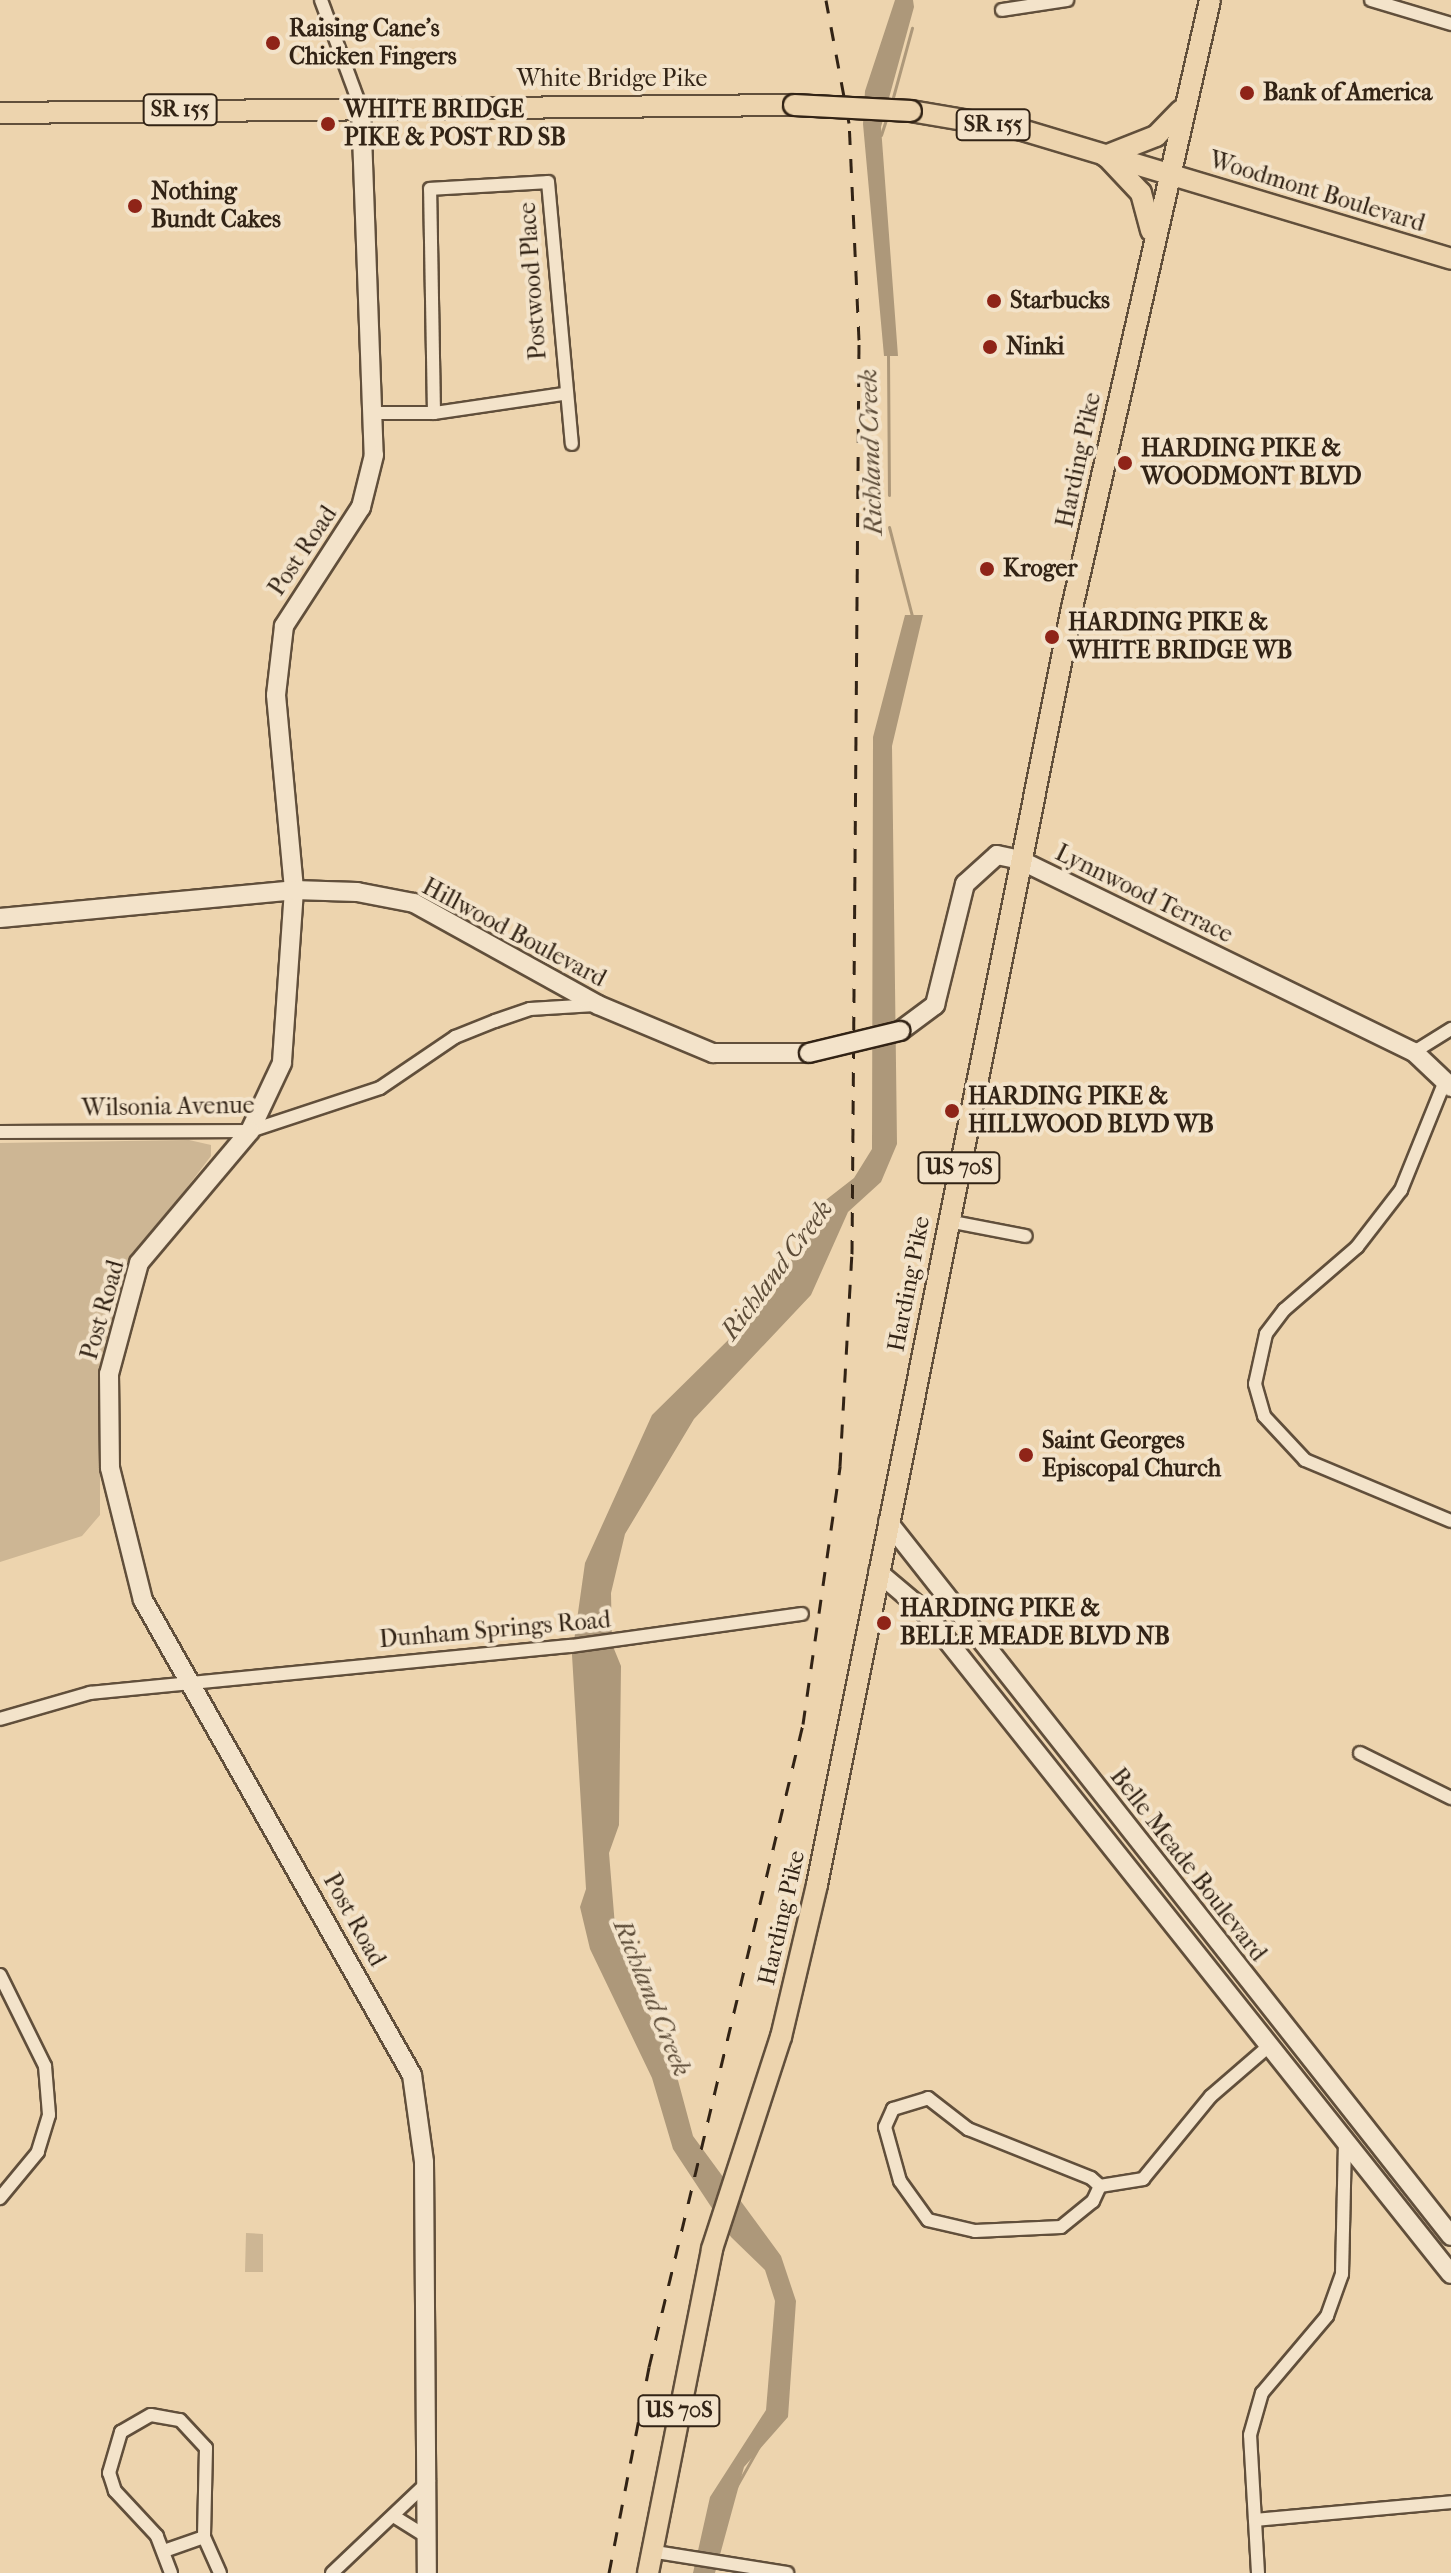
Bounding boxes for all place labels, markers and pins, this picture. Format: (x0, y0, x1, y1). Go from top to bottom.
place label: Raising Cane's Chicken Fingers (289, 15, 457, 71)
marker: Raising Cane's Chicken Fingers (264, 34, 282, 52)
place label: Bank of America (1263, 79, 1432, 107)
marker: Bank of America (1238, 84, 1256, 102)
place label: WHITE BRIDGE PIKE & POST RD SB (344, 96, 566, 152)
marker: WHITE BRIDGE PIKE & POST RD SB (319, 115, 337, 133)
place label: Nothing Bundt Cakes (151, 178, 281, 234)
marker: Nothing Bundt Cakes (126, 197, 144, 215)
place label: Starbucks (1010, 287, 1110, 315)
marker: Starbucks (985, 292, 1003, 310)
place label: Ninki (1006, 333, 1064, 361)
marker: Ninki (981, 338, 999, 356)
place label: HARDING PIKE & WOODMONT BLVD (1141, 435, 1362, 491)
marker: HARDING PIKE & WOODMONT BLVD (1116, 454, 1134, 472)
place label: Kroger (1003, 555, 1078, 583)
marker: Kroger (978, 560, 996, 578)
place label: HARDING PIKE & WHITE BRIDGE WB (1068, 609, 1292, 665)
marker: HARDING PIKE & WHITE BRIDGE WB (1043, 628, 1061, 646)
place label: HARDING PIKE & HILLWOOD BLVD WB (968, 1083, 1214, 1139)
marker: HARDING PIKE & HILLWOOD BLVD WB (943, 1102, 961, 1120)
place label: Saint Georges Episcopal Church (1042, 1427, 1221, 1483)
marker: Saint Georges Episcopal Church (1017, 1446, 1035, 1464)
place label: HARDING PIKE & BELLE MEADE BLVD NB (900, 1595, 1170, 1651)
marker: HARDING PIKE & BELLE MEADE BLVD NB (875, 1614, 893, 1632)

